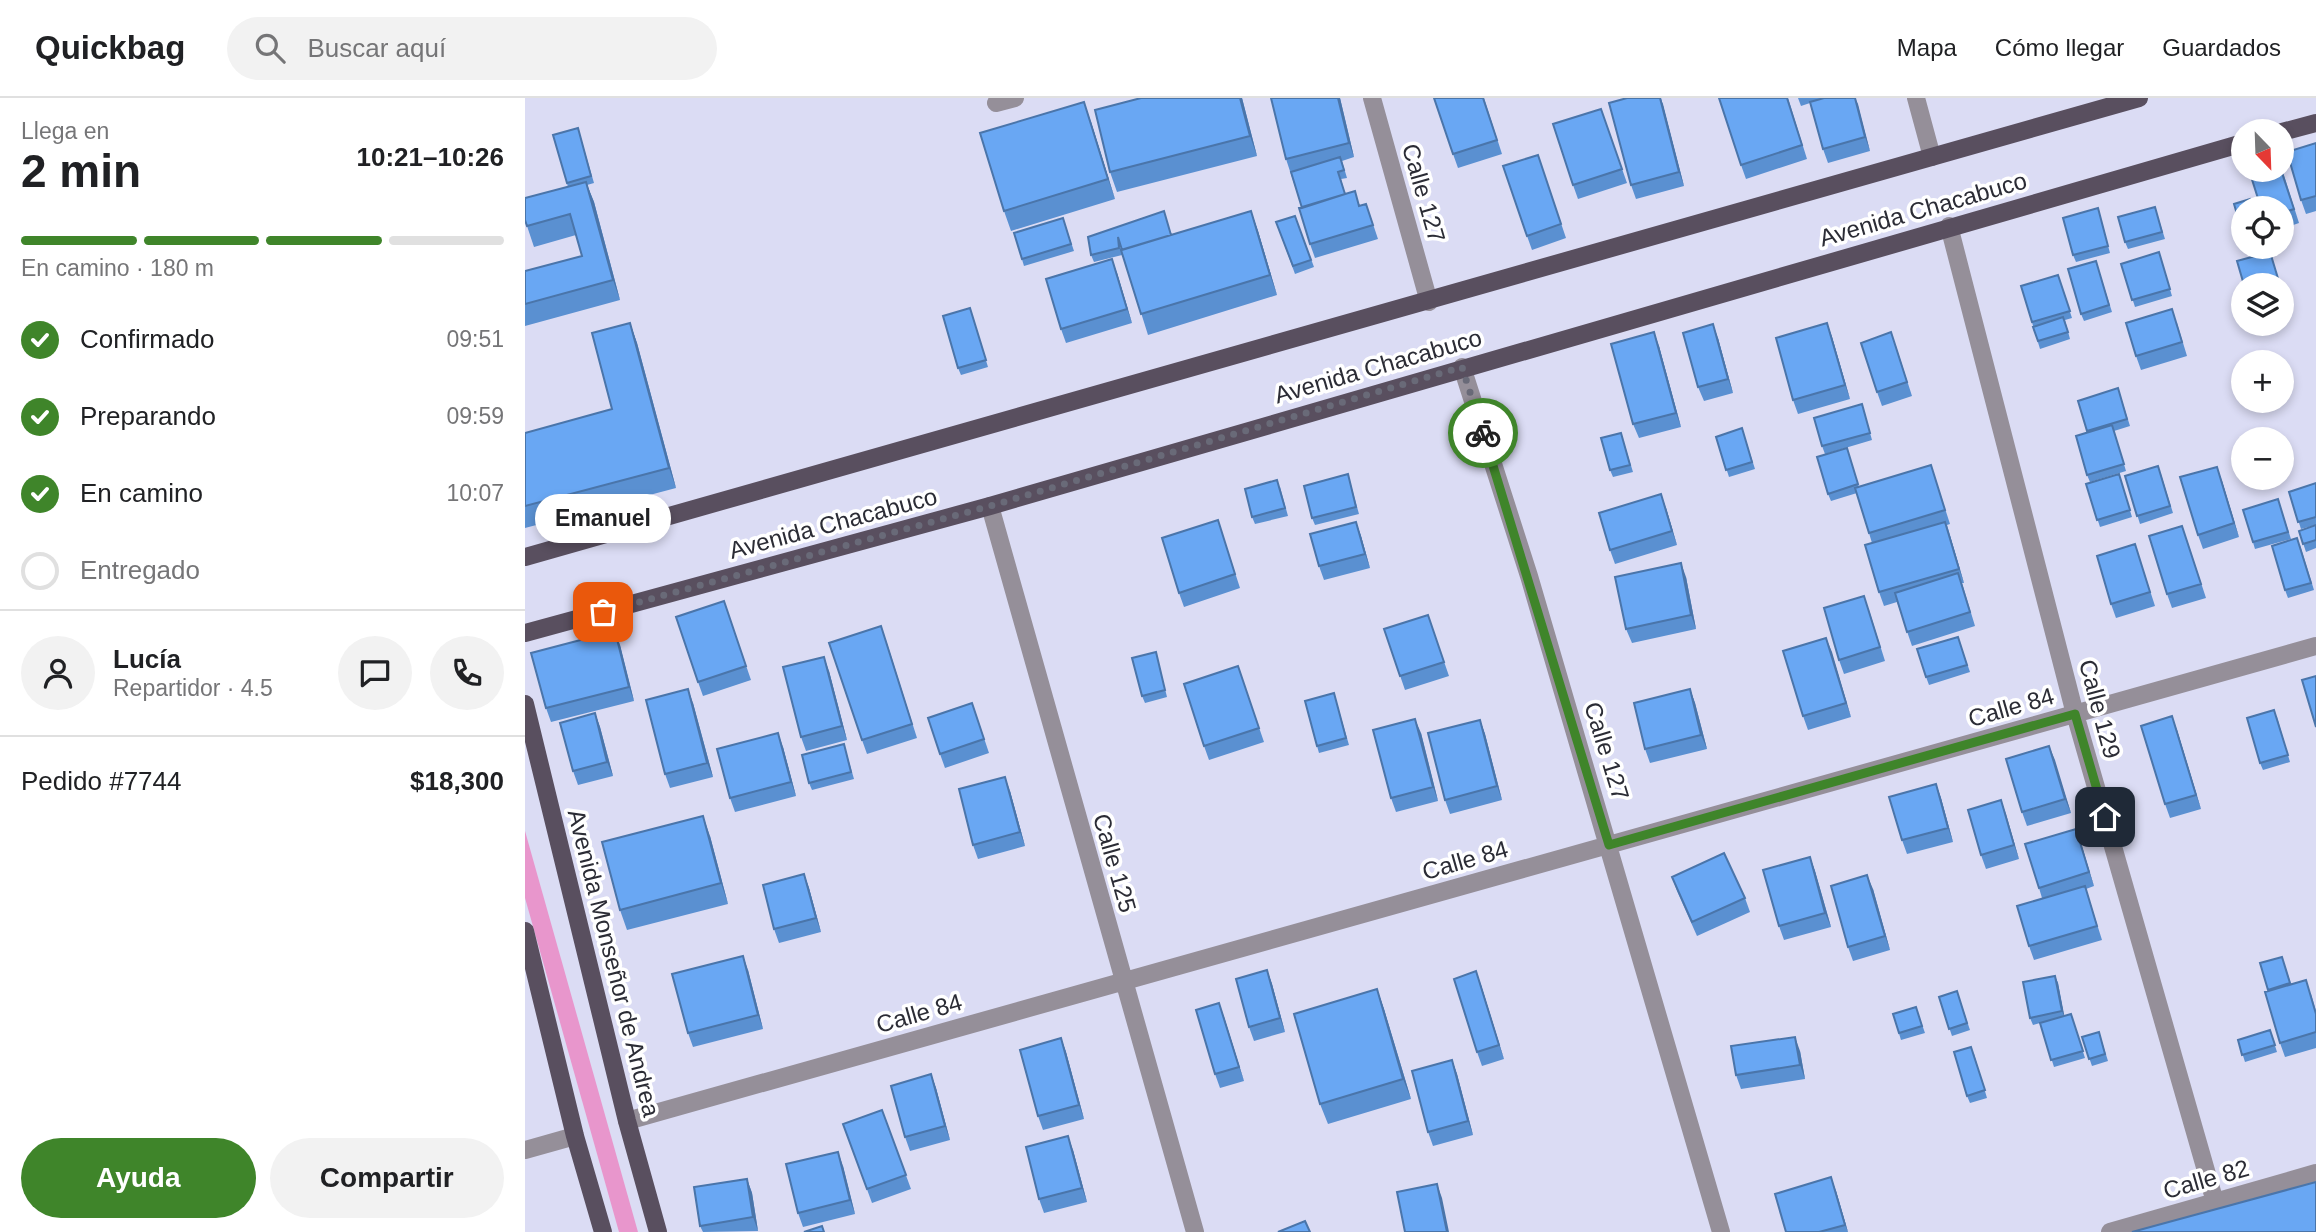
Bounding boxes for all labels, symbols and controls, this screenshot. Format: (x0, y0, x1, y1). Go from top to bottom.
search box (227, 17, 717, 80)
text: Quickbag (35, 29, 185, 66)
icon: search (251, 29, 289, 67)
text: Buscar aquí (307, 33, 446, 63)
text: Mapa (1897, 34, 1957, 61)
text: Cómo llegar (1995, 34, 2124, 61)
text: Guardados (2162, 34, 2281, 61)
text: Llega en (21, 118, 109, 144)
north arrow (2231, 119, 2294, 182)
map controls (2231, 119, 2294, 490)
street label: Calle 127 (1397, 141, 1451, 245)
text: 10:21–10:26 (357, 142, 504, 172)
text: 2 min (21, 145, 141, 197)
street label: Avenida Chacabuco (1816, 166, 2030, 252)
button: locate (2231, 196, 2294, 259)
text: En camino · 180 m (21, 255, 214, 281)
button: layers (2231, 273, 2294, 336)
icon: check (21, 321, 59, 359)
street label: Avenida Chacabuco (1271, 323, 1485, 409)
text: Confirmado (80, 324, 214, 354)
text: 09:51 (446, 326, 504, 352)
button: + (2231, 350, 2294, 413)
icon: check (21, 398, 59, 436)
courier (1448, 398, 1518, 468)
text: Preparando (80, 401, 216, 431)
text: 09:59 (446, 403, 504, 429)
icon: bike (1464, 414, 1502, 452)
button: − (2231, 427, 2294, 490)
icon: check (21, 475, 59, 513)
text: En camino (80, 478, 203, 508)
text: 10:07 (446, 480, 504, 506)
street label: Avenida Chacabuco (726, 482, 940, 564)
callout: Emanuel (535, 493, 671, 542)
text: Emanuel (555, 505, 651, 531)
text: Entregado (80, 555, 200, 585)
pin (573, 582, 633, 642)
icon: bag (584, 593, 622, 631)
button: person (21, 636, 95, 710)
button: chat (338, 636, 412, 710)
button: phone (430, 636, 504, 710)
text: Lucía (113, 644, 181, 674)
street label: Calle 129 (2074, 657, 2126, 761)
text: Repartidor · 4.5 (113, 675, 273, 701)
street label: Calle 84 (1965, 682, 2057, 732)
street label: Calle 127 (1579, 699, 1635, 803)
text: Pedido #7744 (21, 766, 181, 796)
text: $18,300 (410, 766, 504, 796)
pin (2075, 787, 2135, 847)
icon: home (2086, 798, 2124, 836)
street label: Avenida Monseñor de Andrea (563, 807, 665, 1120)
street label: Calle 125 (1088, 811, 1142, 915)
street label: Calle 84 (1419, 835, 1511, 885)
street label: Calle 84 (873, 988, 965, 1038)
button: Ayuda (21, 1138, 256, 1218)
button: Compartir (270, 1138, 504, 1218)
street label: Calle 82 (2160, 1154, 2252, 1204)

